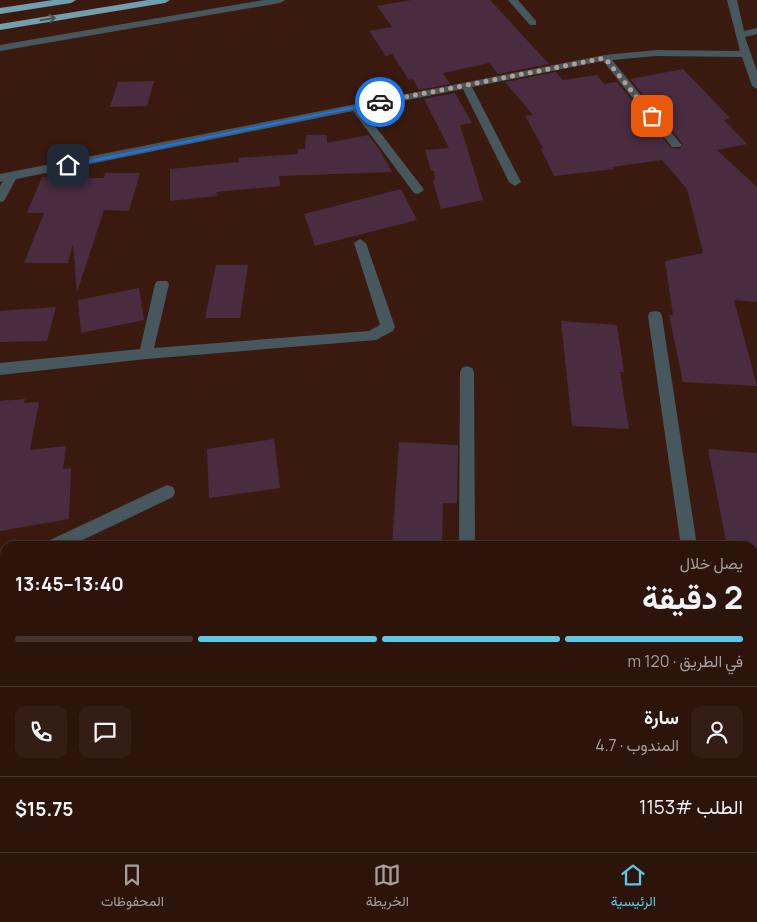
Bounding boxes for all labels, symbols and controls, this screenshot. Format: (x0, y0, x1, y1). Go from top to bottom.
one-way arrow (40, 14, 56, 24)
courier (355, 77, 405, 127)
icon: car (366, 88, 394, 116)
pin (631, 95, 673, 137)
icon: bag (638, 102, 666, 130)
pin (47, 144, 89, 186)
icon: home (54, 151, 82, 179)
text: يصل خلال (680, 552, 743, 574)
text: 13:40–13:45 (15, 571, 124, 597)
text: 2 دقيقة (642, 575, 743, 619)
text: في الطريق · 120 m (628, 650, 743, 672)
text: سارة (644, 704, 679, 730)
button: phone (15, 706, 67, 758)
button: chat (79, 706, 131, 758)
button: person (691, 706, 743, 758)
text: المندوب · 4.7 (595, 734, 679, 756)
text: الطلب #1153 (639, 794, 743, 820)
text: $15.75 (15, 796, 73, 822)
tab: المحفوظات (101, 861, 164, 914)
tab: الخريطة (366, 861, 409, 914)
tab: الرئيسية (611, 861, 656, 914)

